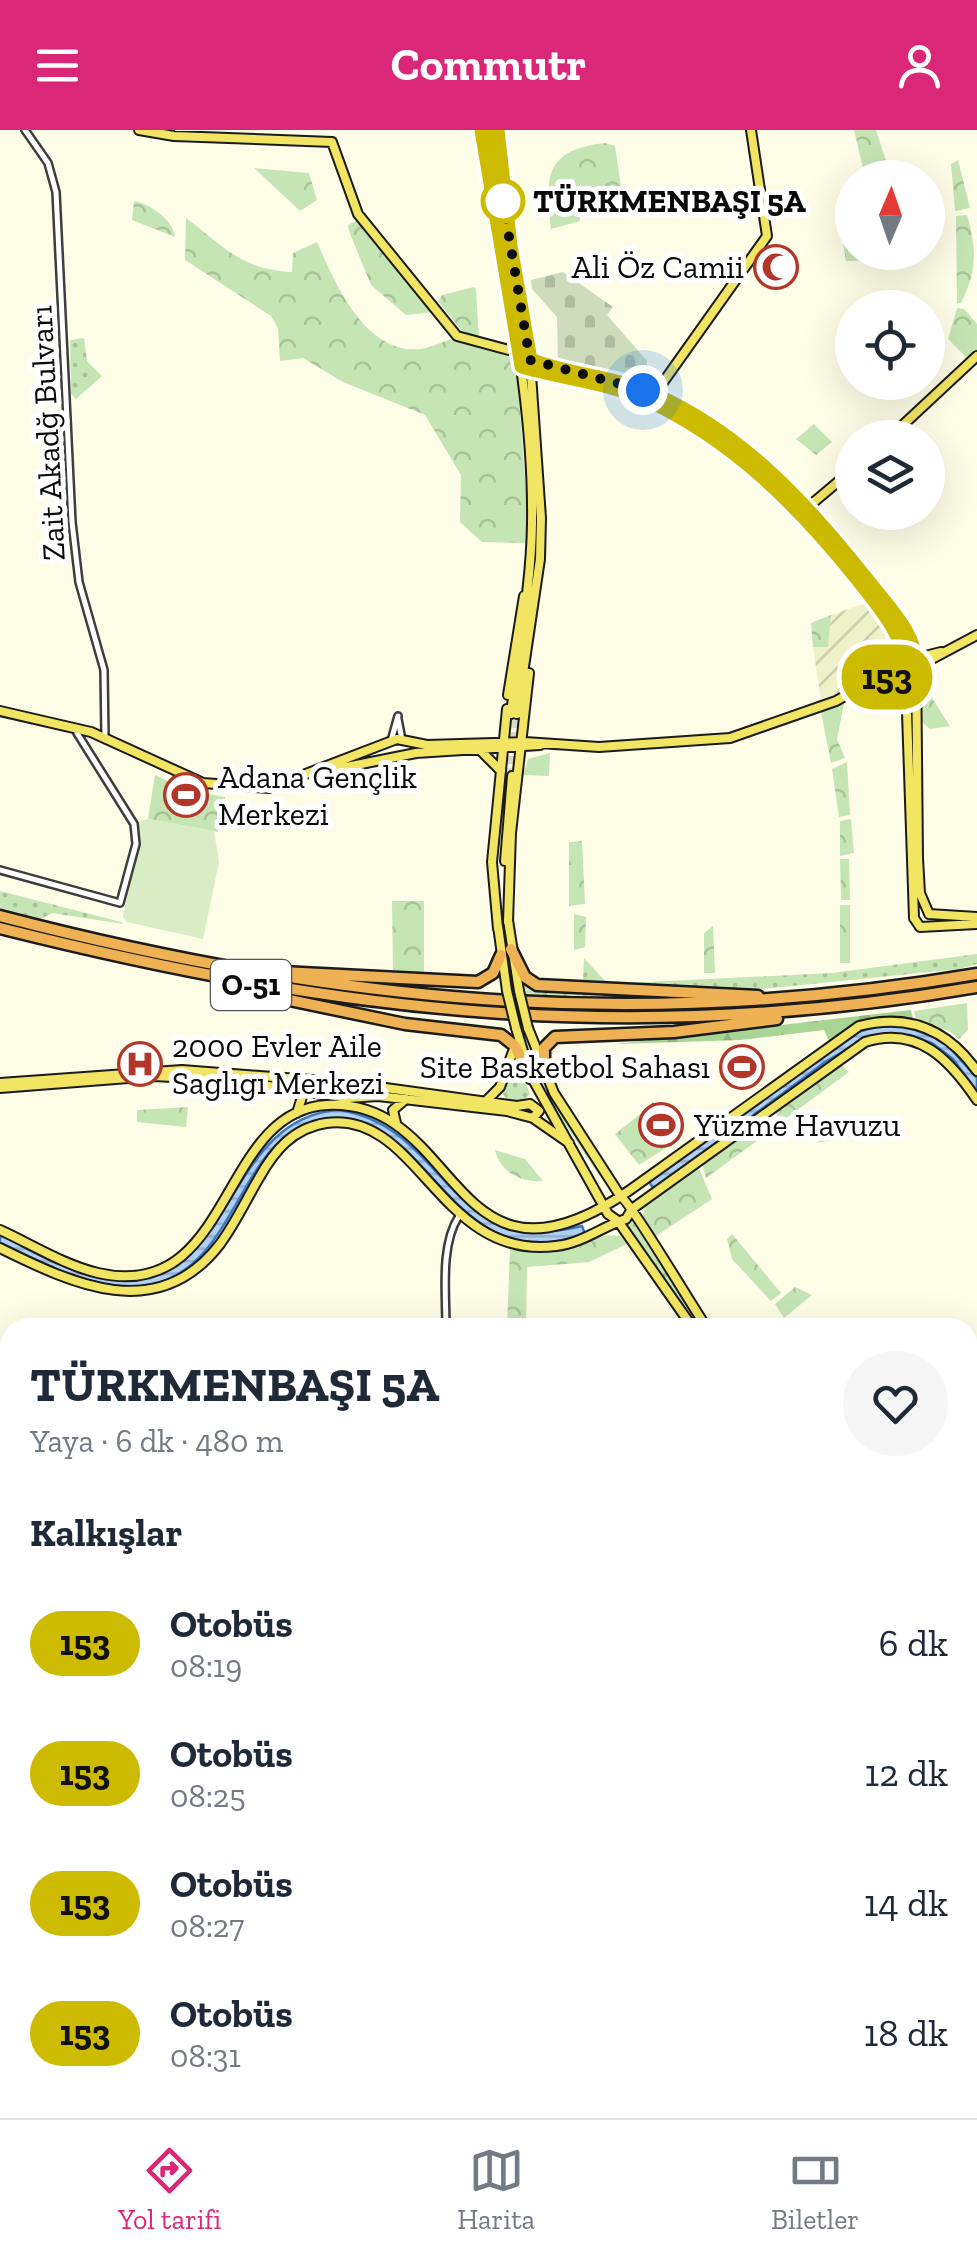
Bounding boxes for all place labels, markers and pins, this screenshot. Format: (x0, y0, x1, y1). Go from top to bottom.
marker: TÜRKMENBAŞI 5A (482, 180, 524, 222)
place label: TÜRKMENBAŞI 5A (533, 182, 806, 220)
mosque icon: Ali Öz Camii (753, 244, 799, 290)
place label: Ali Öz Camii (571, 248, 744, 286)
place label: Adana Gençlik Merkezi (218, 758, 417, 833)
sports icon: Adana Gençlik Merkezi (163, 772, 209, 818)
place label: 2000 Evler Aile Saglıgı Merkezi (172, 1027, 384, 1102)
hospital icon: 2000 Evler Aile Saglıgı Merkezi (117, 1041, 163, 1087)
sports icon: Site Basketbol Sahası (719, 1044, 765, 1090)
place label: Site Basketbol Sahası (420, 1048, 710, 1086)
sports icon: Yüzme Havuzu (638, 1102, 684, 1148)
place label: Yüzme Havuzu (693, 1106, 901, 1144)

